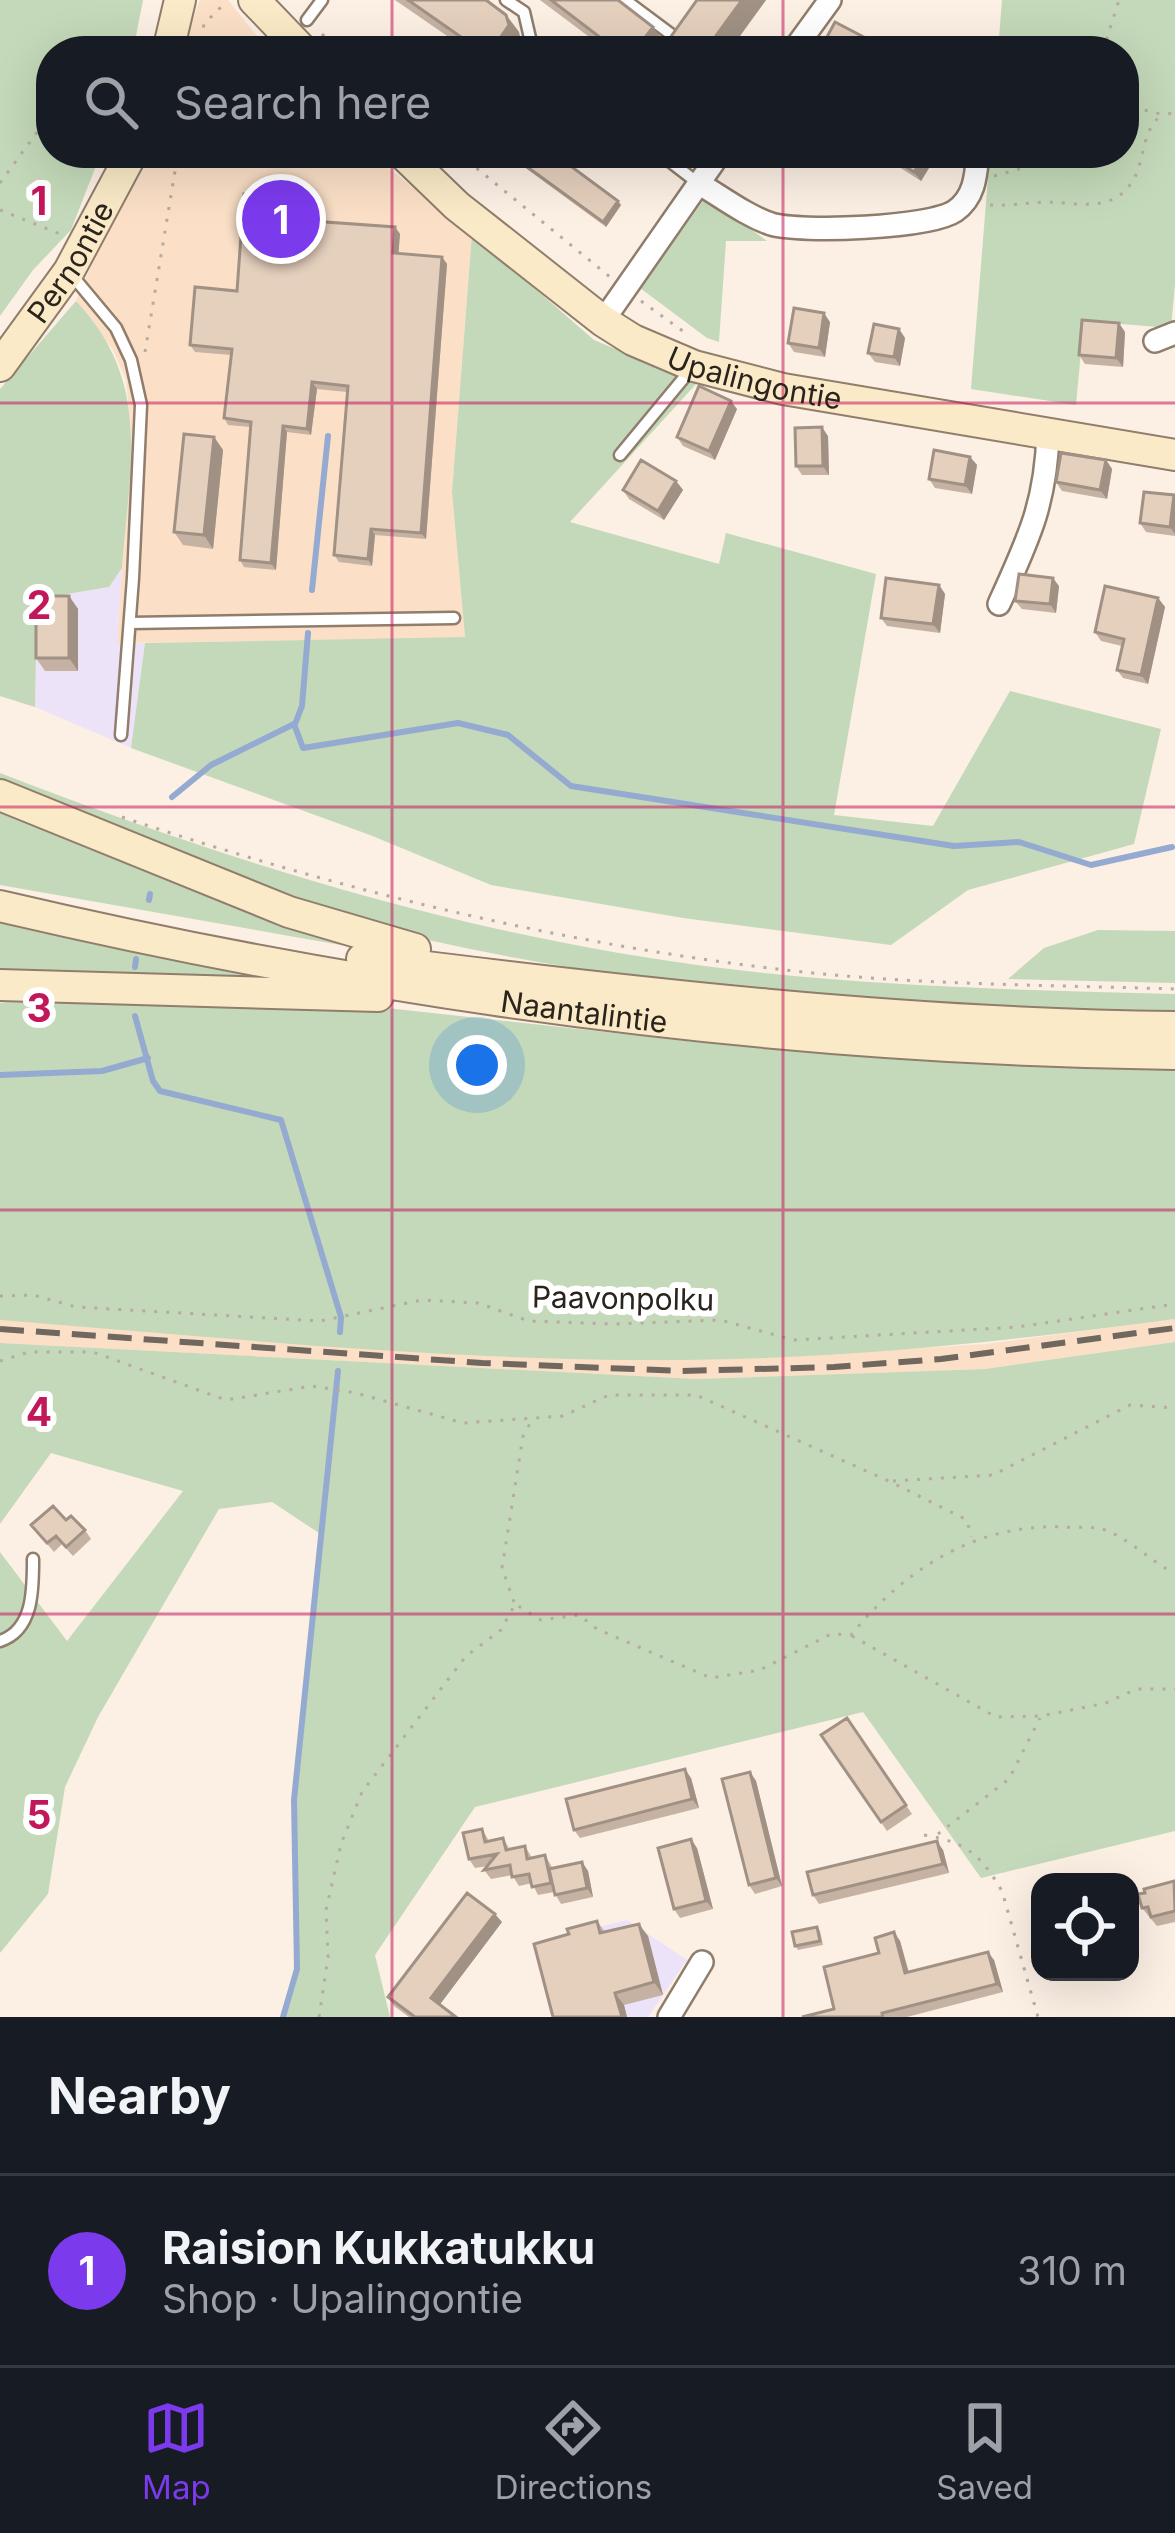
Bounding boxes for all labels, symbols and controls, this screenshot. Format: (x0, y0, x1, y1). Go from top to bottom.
search box (36, 36, 1139, 168)
icon: search (78, 69, 144, 135)
text: Search here (174, 75, 431, 130)
pin: 1 (242, 174, 320, 264)
text: 1 (31, 177, 47, 224)
street label: Pernontie (19, 195, 121, 330)
street label: Upalingontie (662, 339, 845, 417)
text: 2 (27, 581, 51, 628)
street label: Naantalintie (499, 983, 670, 1040)
text: 3 (26, 984, 52, 1031)
your location (447, 1035, 507, 1095)
street label: Paavonpolku (532, 1278, 714, 1318)
text: 4 (26, 1388, 52, 1435)
text: 5 (27, 1791, 51, 1838)
map controls (1031, 1873, 1139, 1981)
button: locate (1031, 1873, 1139, 1981)
text: Nearby (48, 2065, 231, 2126)
text: Raision Kukkatukku (162, 2220, 595, 2275)
text: 1 (79, 2247, 95, 2294)
text: 310 m (1017, 2247, 1127, 2294)
text: Shop · Upalingontie (162, 2275, 523, 2322)
tab: Map (142, 2395, 211, 2507)
tab: Directions (495, 2395, 652, 2507)
tab: Saved (936, 2395, 1033, 2507)

